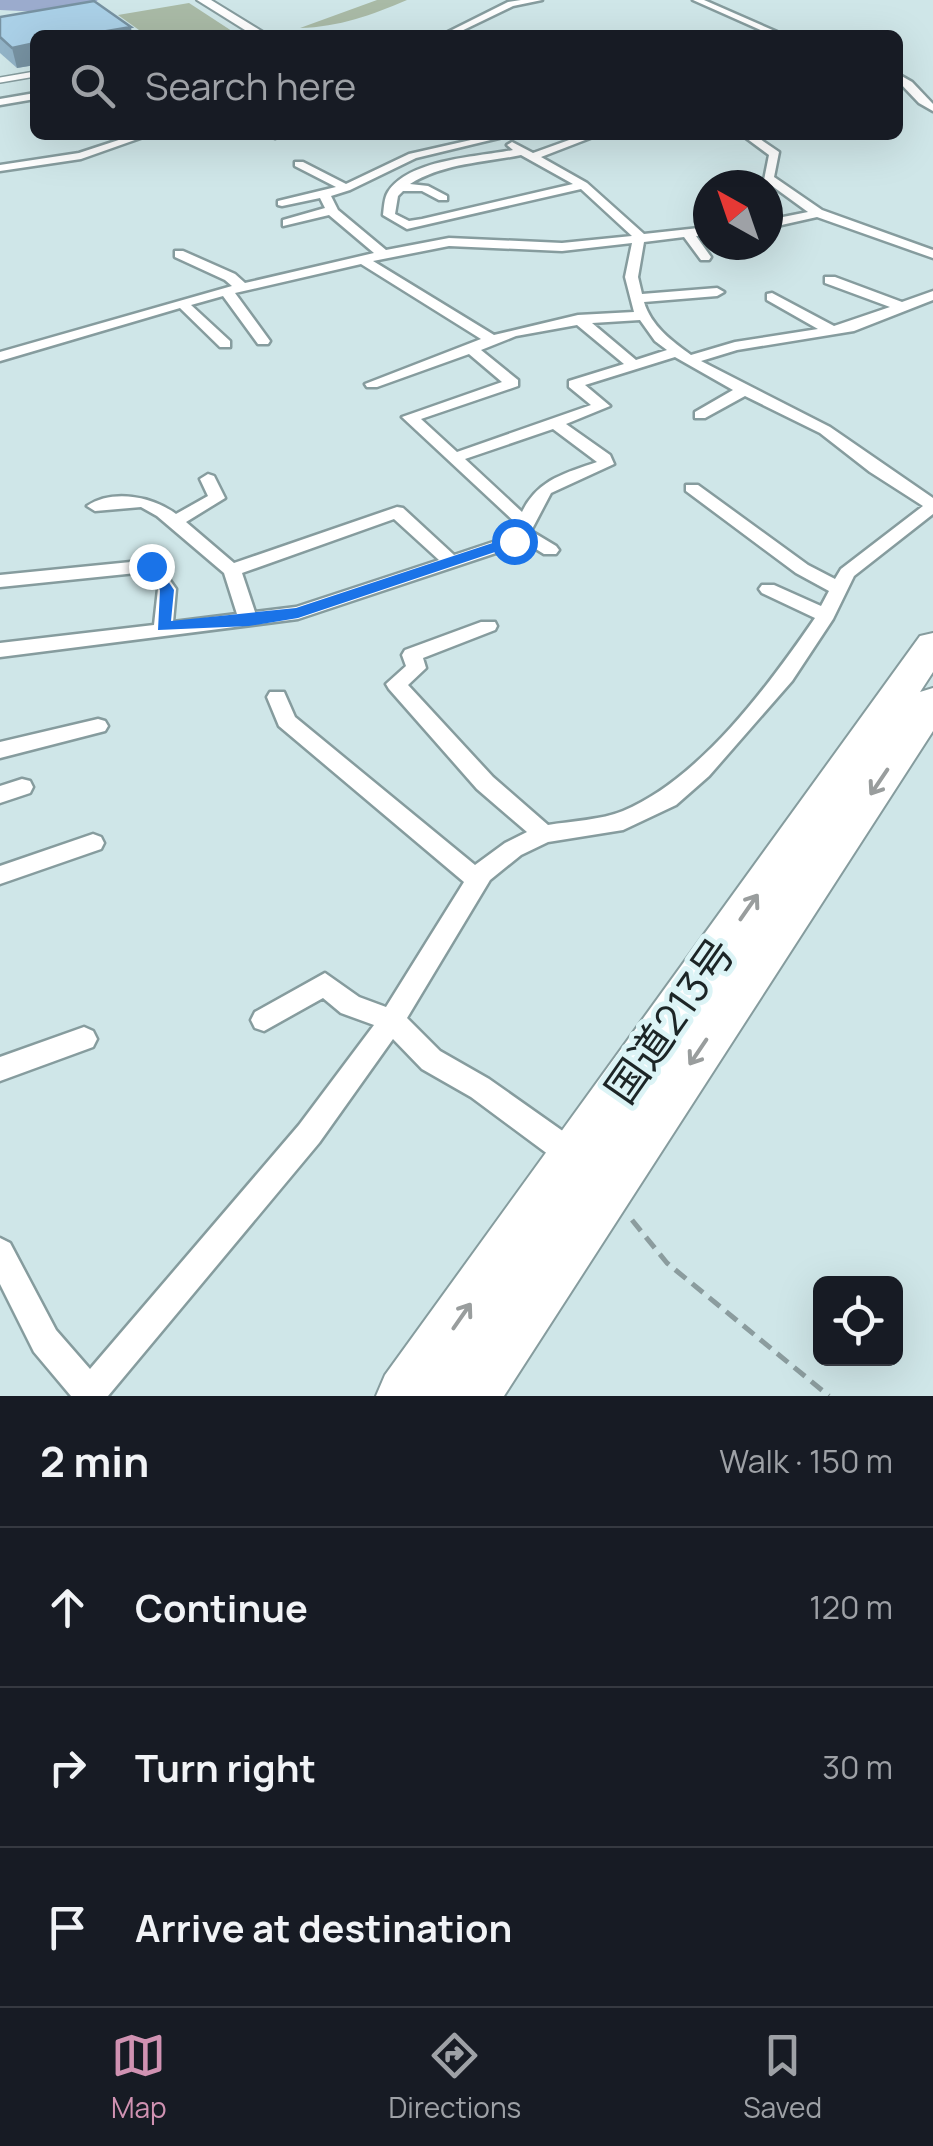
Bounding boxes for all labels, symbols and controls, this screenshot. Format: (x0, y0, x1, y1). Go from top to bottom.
search box (30, 30, 903, 140)
icon: search (65, 58, 120, 113)
text: Search here (145, 59, 356, 111)
north arrow (693, 170, 783, 260)
route start (492, 519, 538, 565)
route end (129, 544, 175, 590)
one-way arrow (869, 768, 889, 795)
one-way arrow (738, 894, 759, 921)
street label: 国道213号 (591, 926, 747, 1114)
one-way arrow (688, 1038, 709, 1066)
map controls (813, 1276, 903, 1366)
button: locate (813, 1276, 903, 1366)
one-way arrow (451, 1303, 472, 1331)
text: 2 min (40, 1432, 149, 1490)
text: Walk · 150 m (719, 1439, 893, 1483)
icon: ahead (40, 1580, 95, 1635)
text: Continue (135, 1581, 308, 1633)
text: 120 m (809, 1585, 893, 1629)
icon: right (40, 1740, 95, 1795)
text: Turn right (135, 1741, 316, 1793)
text: 30 m (822, 1745, 893, 1789)
icon: arrive (40, 1900, 95, 1955)
text: Arrive at destination (135, 1901, 512, 1953)
tab: Map (111, 2028, 167, 2126)
tab: Directions (389, 2028, 521, 2126)
tab: Saved (743, 2028, 822, 2126)

